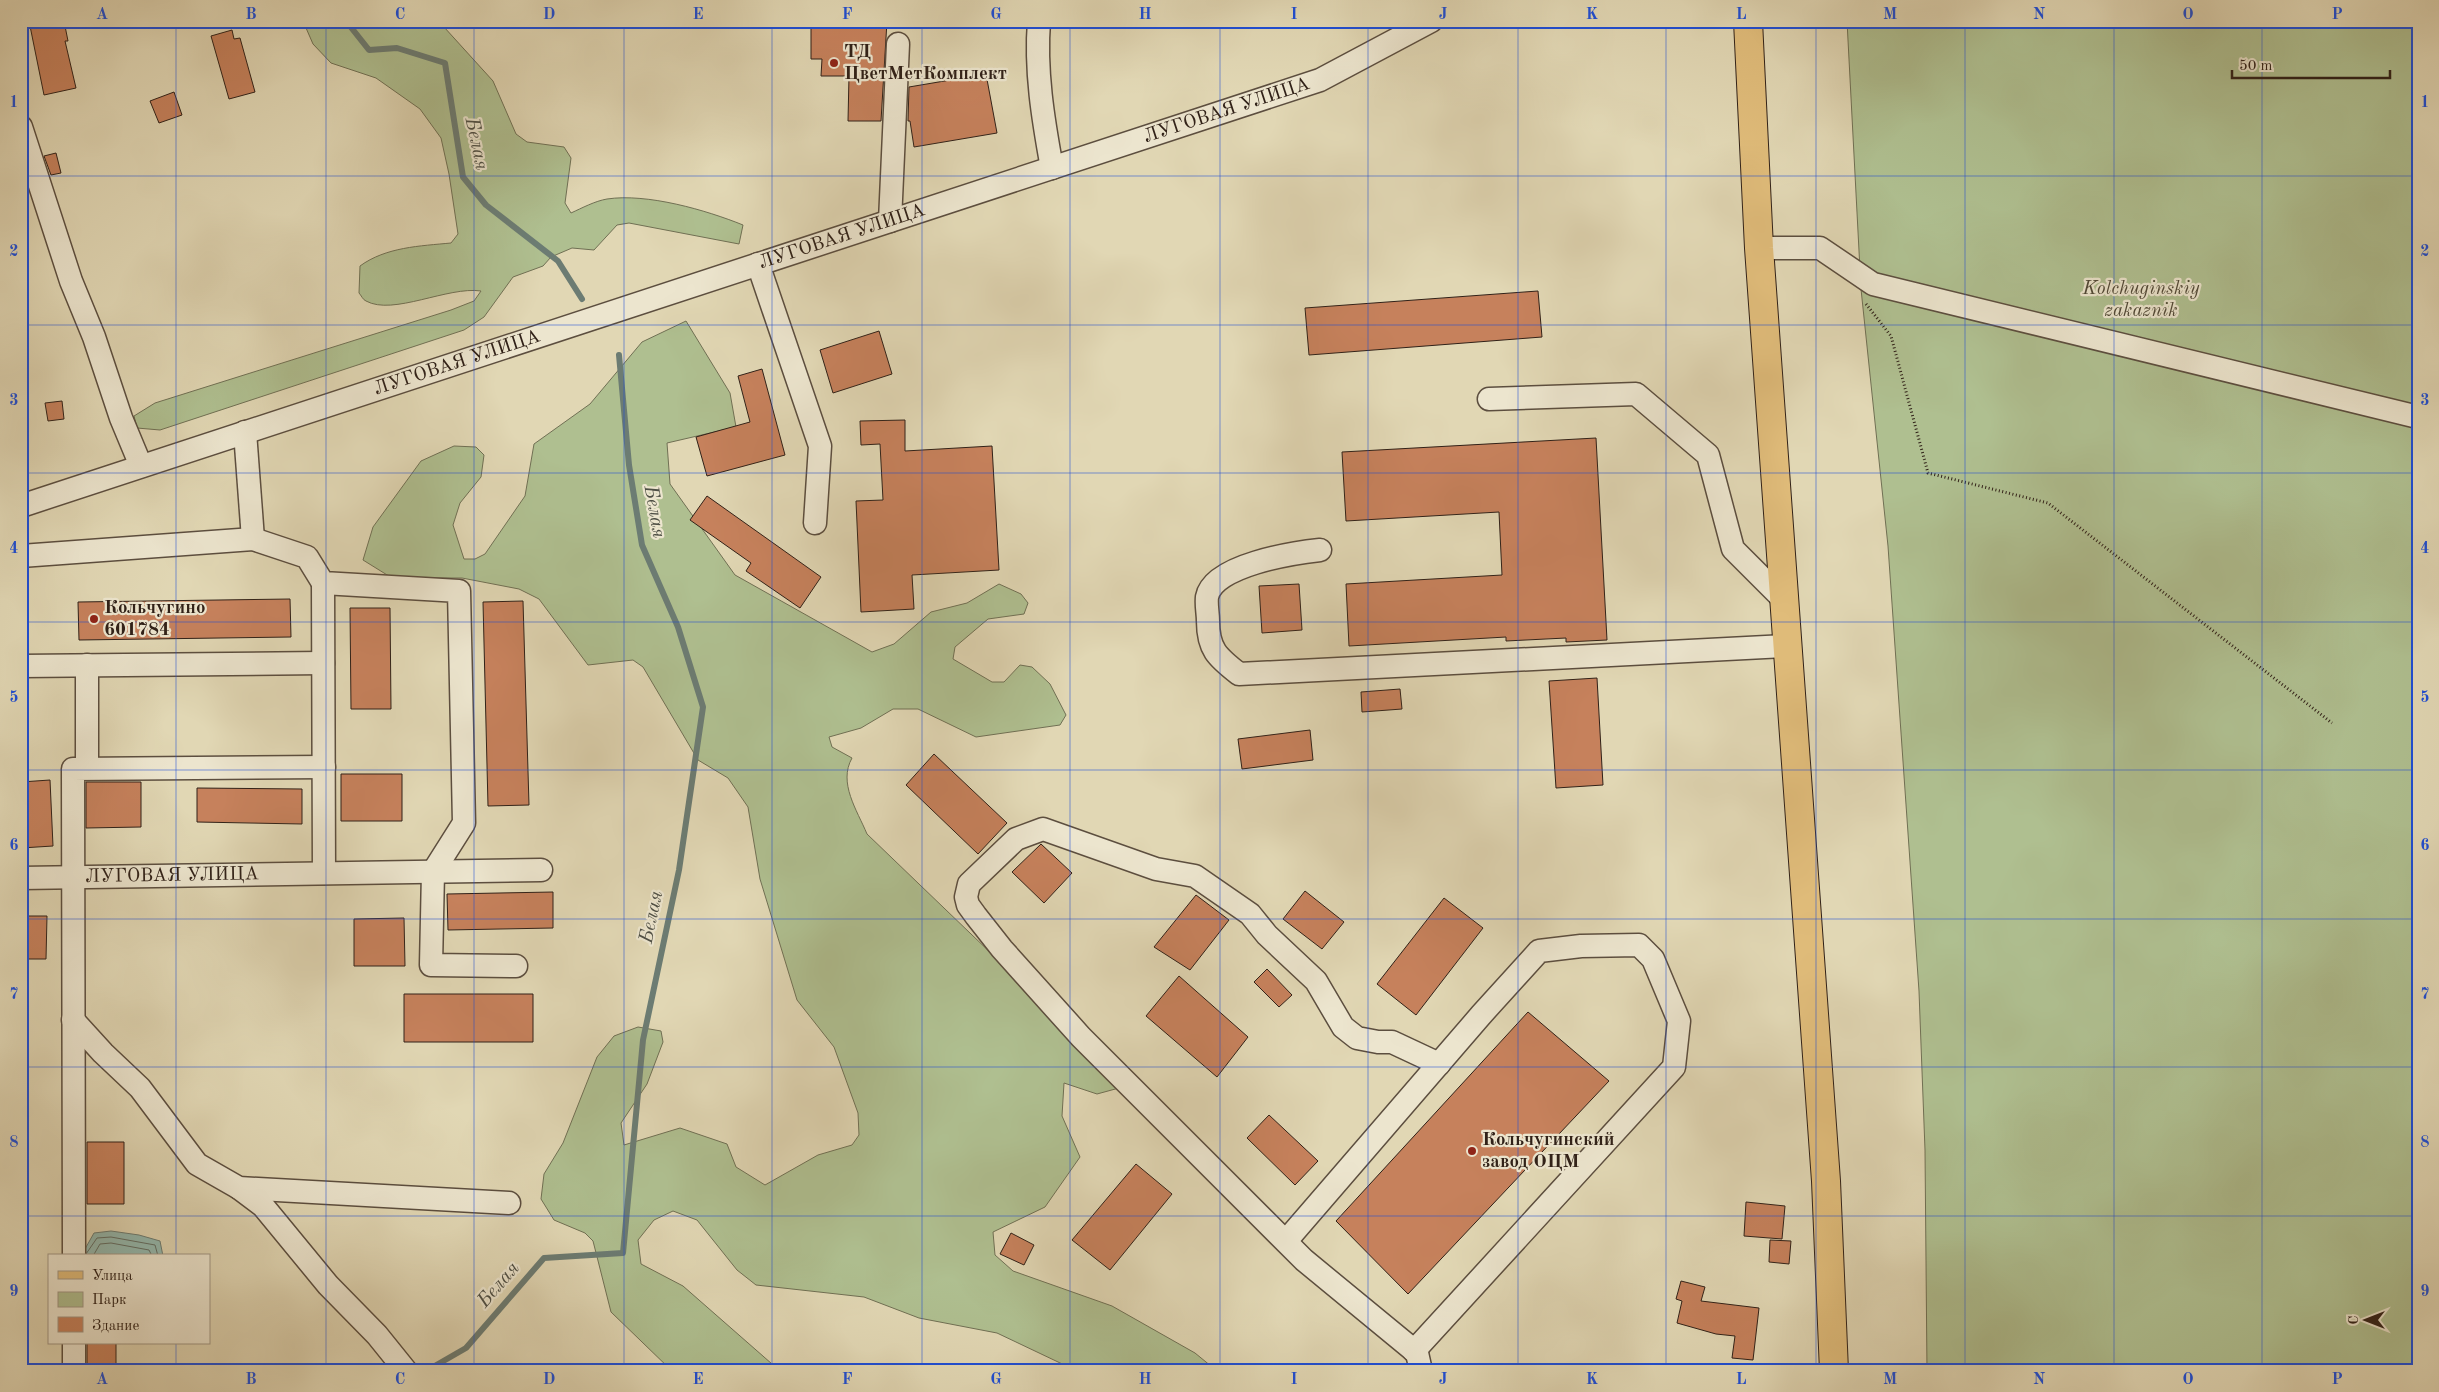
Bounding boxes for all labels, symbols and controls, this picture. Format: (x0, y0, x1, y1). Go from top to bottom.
text: A (96, 7, 108, 23)
text: B (245, 7, 257, 23)
text: C (395, 7, 405, 23)
text: D (543, 7, 555, 23)
text: E (692, 7, 704, 23)
text: F (842, 7, 853, 23)
text: G (990, 7, 1002, 23)
text: H (1138, 7, 1152, 23)
text: I (1290, 7, 1298, 23)
text: J (1439, 7, 1448, 23)
text: K (1586, 7, 1598, 23)
text: L (1736, 7, 1747, 23)
text: M (1883, 7, 1897, 23)
text: N (2033, 7, 2046, 23)
text: O (2182, 7, 2194, 23)
text: P (2331, 7, 2343, 23)
place label: ТД ЦветМетКомплект (844, 43, 1007, 84)
scale bar (2232, 48, 2389, 80)
marker: ТД ЦветМетКомплект (828, 57, 840, 69)
text: 50 m (2239, 59, 2273, 74)
street label: ЛУГОВАЯ УЛИЦА (1141, 74, 1313, 147)
text: 1 (9, 95, 19, 111)
text: 1 (2420, 95, 2430, 111)
water label: Белая (460, 115, 491, 172)
street label: ЛУГОВАЯ УЛИЦА (756, 201, 928, 273)
text: 2 (9, 244, 19, 260)
text: 2 (2420, 244, 2430, 260)
park label: Kolchuginskiy zakaznik (2081, 280, 2200, 321)
street label: ЛУГОВАЯ УЛИЦА (372, 327, 543, 399)
text: 3 (9, 393, 19, 409)
text: 3 (2420, 393, 2430, 409)
water label: Белая (639, 483, 668, 540)
text: 4 (9, 541, 19, 557)
text: 4 (2420, 541, 2430, 557)
place label: Кольчугино 601784 (104, 599, 206, 640)
marker: Кольчугино 601784 (88, 613, 100, 625)
text: 5 (9, 690, 19, 706)
text: 5 (2420, 690, 2430, 706)
text: 6 (9, 838, 19, 854)
text: 6 (2420, 838, 2430, 854)
street label: ЛУГОВАЯ УЛИЦА (85, 865, 259, 887)
water label: Белая (636, 889, 667, 946)
text: 7 (9, 987, 19, 1003)
text: 7 (2420, 987, 2430, 1003)
place label: Кольчугинский завод ОЦМ (1482, 1131, 1615, 1172)
text: 8 (9, 1135, 19, 1151)
text: 8 (2420, 1135, 2430, 1151)
marker: Кольчугинский завод ОЦМ (1466, 1145, 1478, 1157)
legend (48, 1254, 210, 1344)
water label: Белая (473, 1258, 524, 1312)
text: Улица (92, 1269, 133, 1284)
text: 9 (9, 1284, 19, 1300)
text: 9 (2420, 1284, 2430, 1300)
text: Парк (92, 1293, 127, 1308)
north arrow (2342, 1294, 2392, 1344)
text: С (2347, 1315, 2361, 1325)
text: Здание (92, 1319, 139, 1334)
text: A (96, 1372, 108, 1388)
text: B (245, 1372, 257, 1388)
text: C (395, 1372, 405, 1388)
text: D (543, 1372, 555, 1388)
text: E (692, 1372, 704, 1388)
text: F (842, 1372, 853, 1388)
text: G (990, 1372, 1002, 1388)
text: H (1138, 1372, 1152, 1388)
text: I (1290, 1372, 1298, 1388)
text: J (1439, 1372, 1448, 1388)
text: K (1586, 1372, 1598, 1388)
text: L (1736, 1372, 1747, 1388)
text: M (1883, 1372, 1897, 1388)
text: N (2033, 1372, 2046, 1388)
text: O (2182, 1372, 2194, 1388)
text: P (2331, 1372, 2343, 1388)

